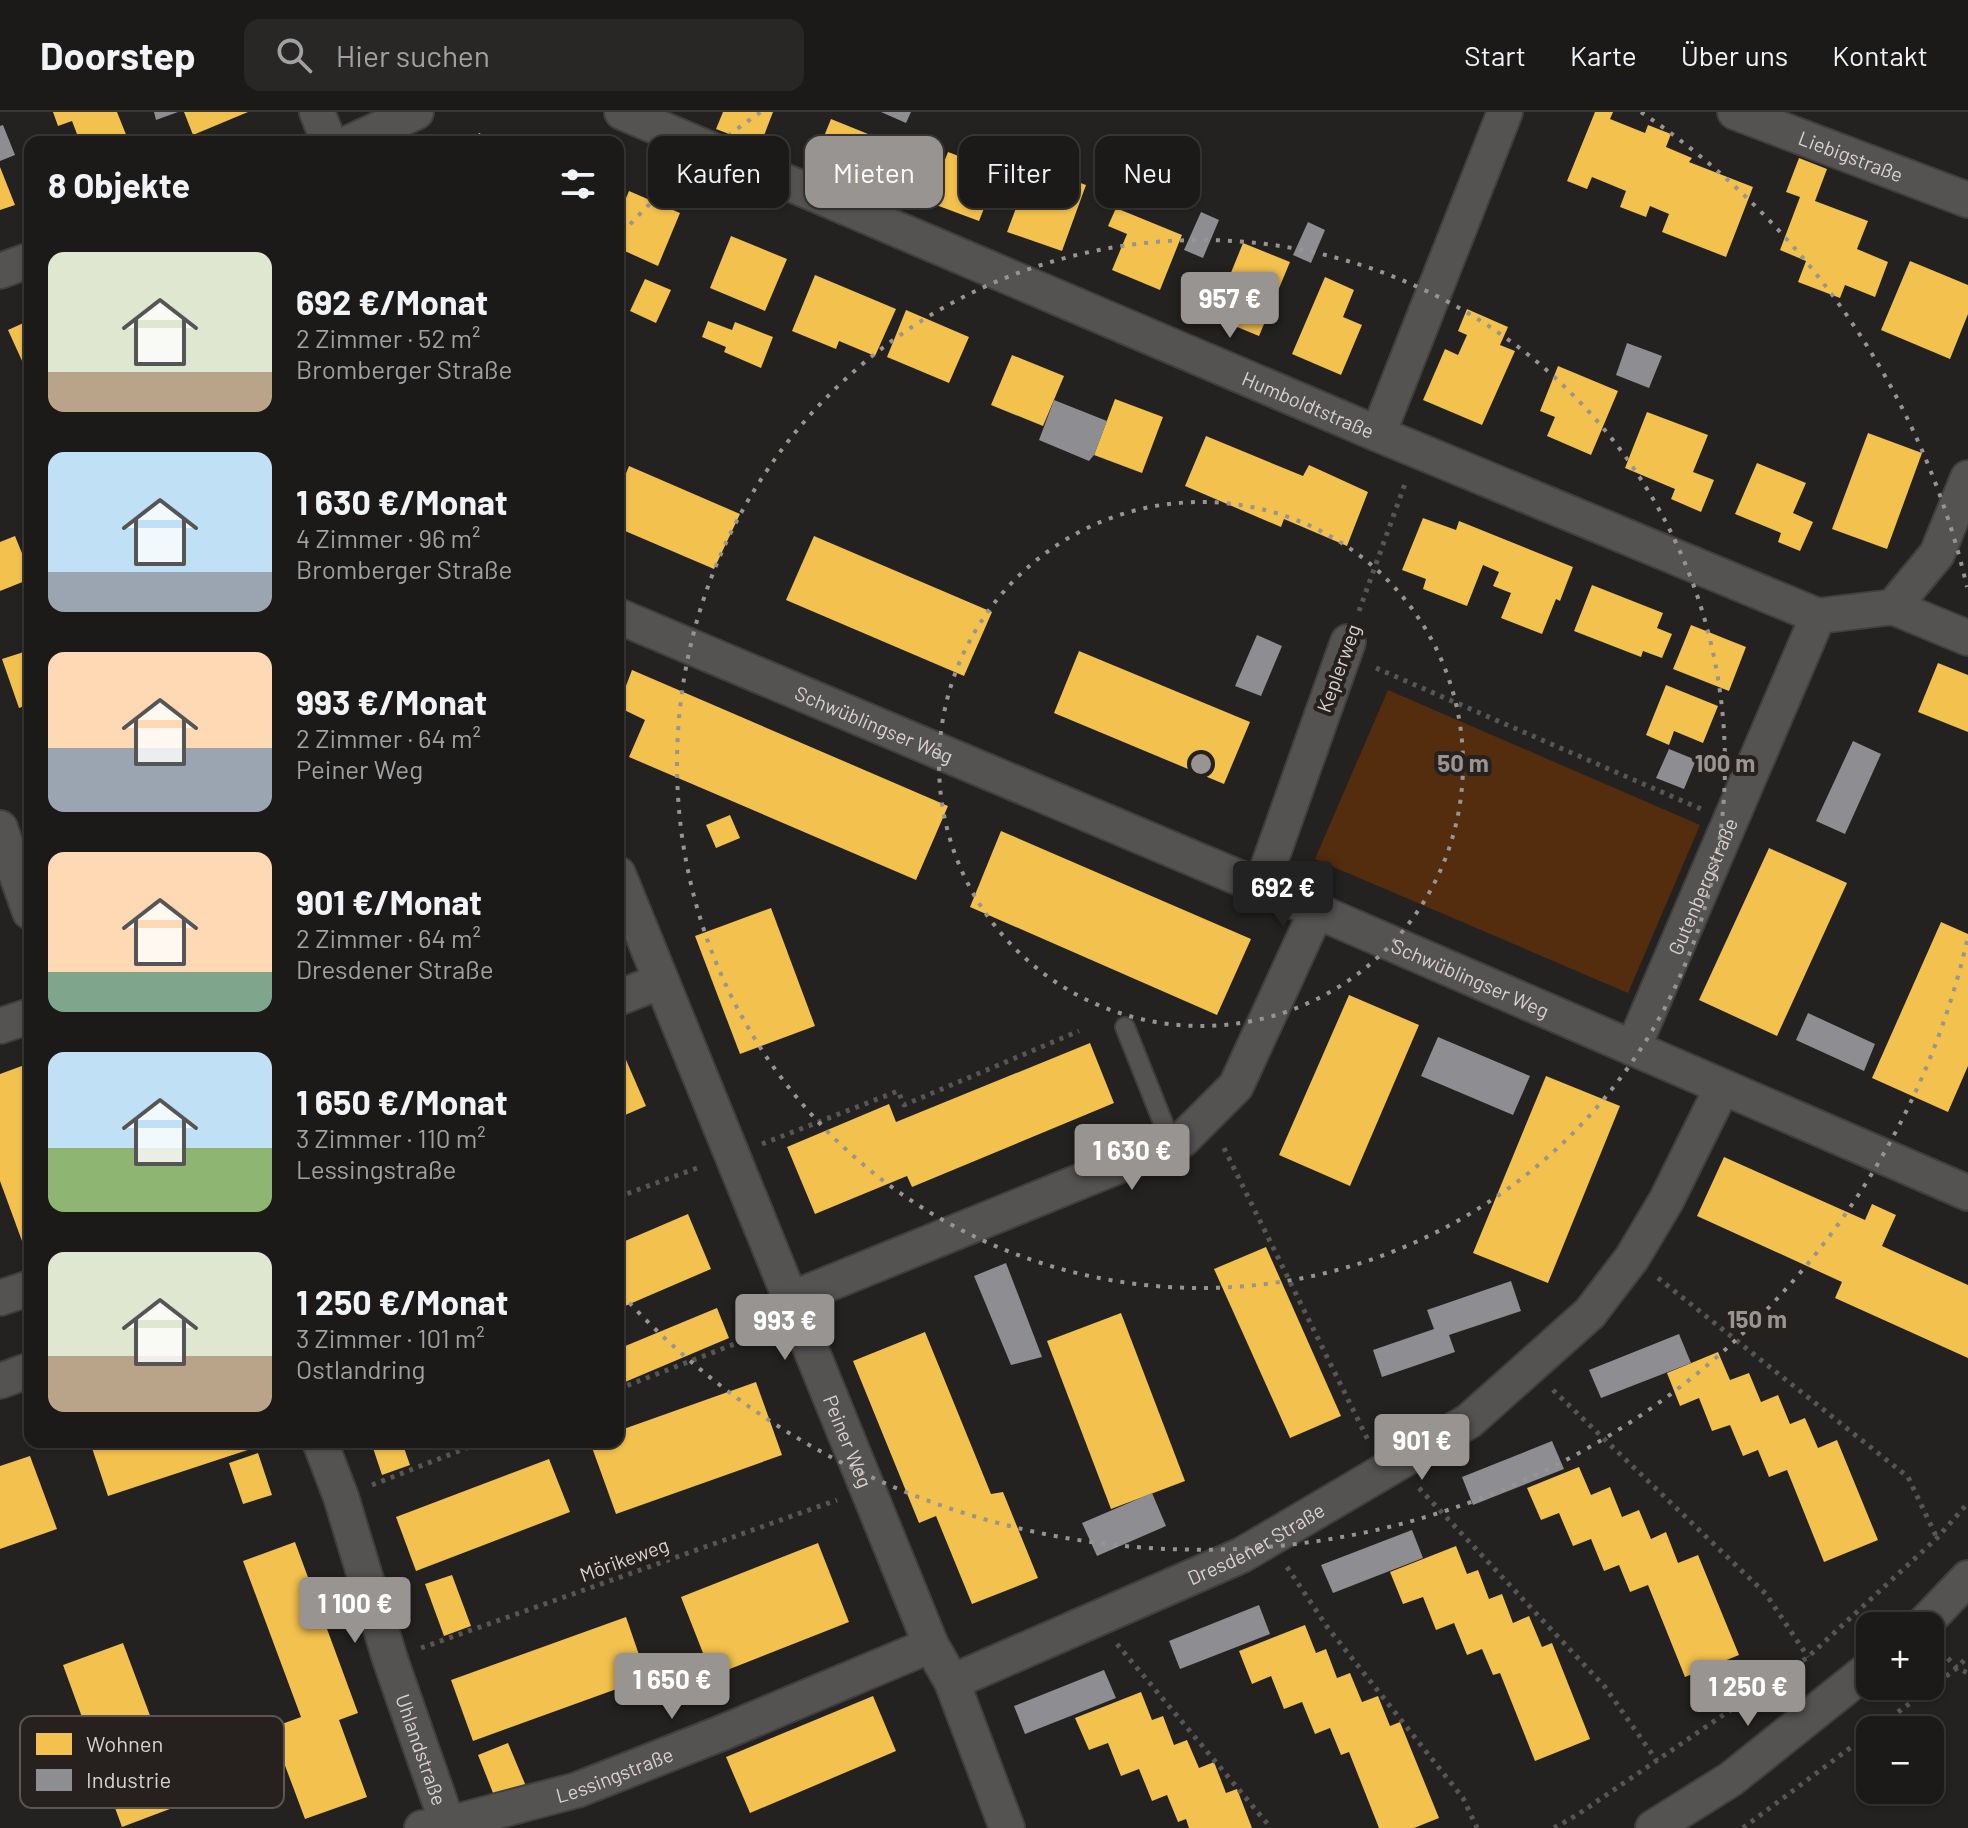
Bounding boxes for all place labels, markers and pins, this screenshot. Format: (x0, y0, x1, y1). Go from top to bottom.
pin: 957 € (1174, 272, 1286, 340)
centre of rings (1187, 750, 1215, 778)
pin: 692 € (1227, 861, 1339, 929)
pin: 1 630 € (1058, 1124, 1206, 1192)
pin: 993 € (729, 1294, 841, 1362)
pin: 901 € (1366, 1414, 1478, 1482)
pin: 1 100 € (281, 1577, 429, 1645)
pin: 1 650 € (598, 1653, 746, 1721)
pin: 1 250 € (1674, 1660, 1822, 1728)

